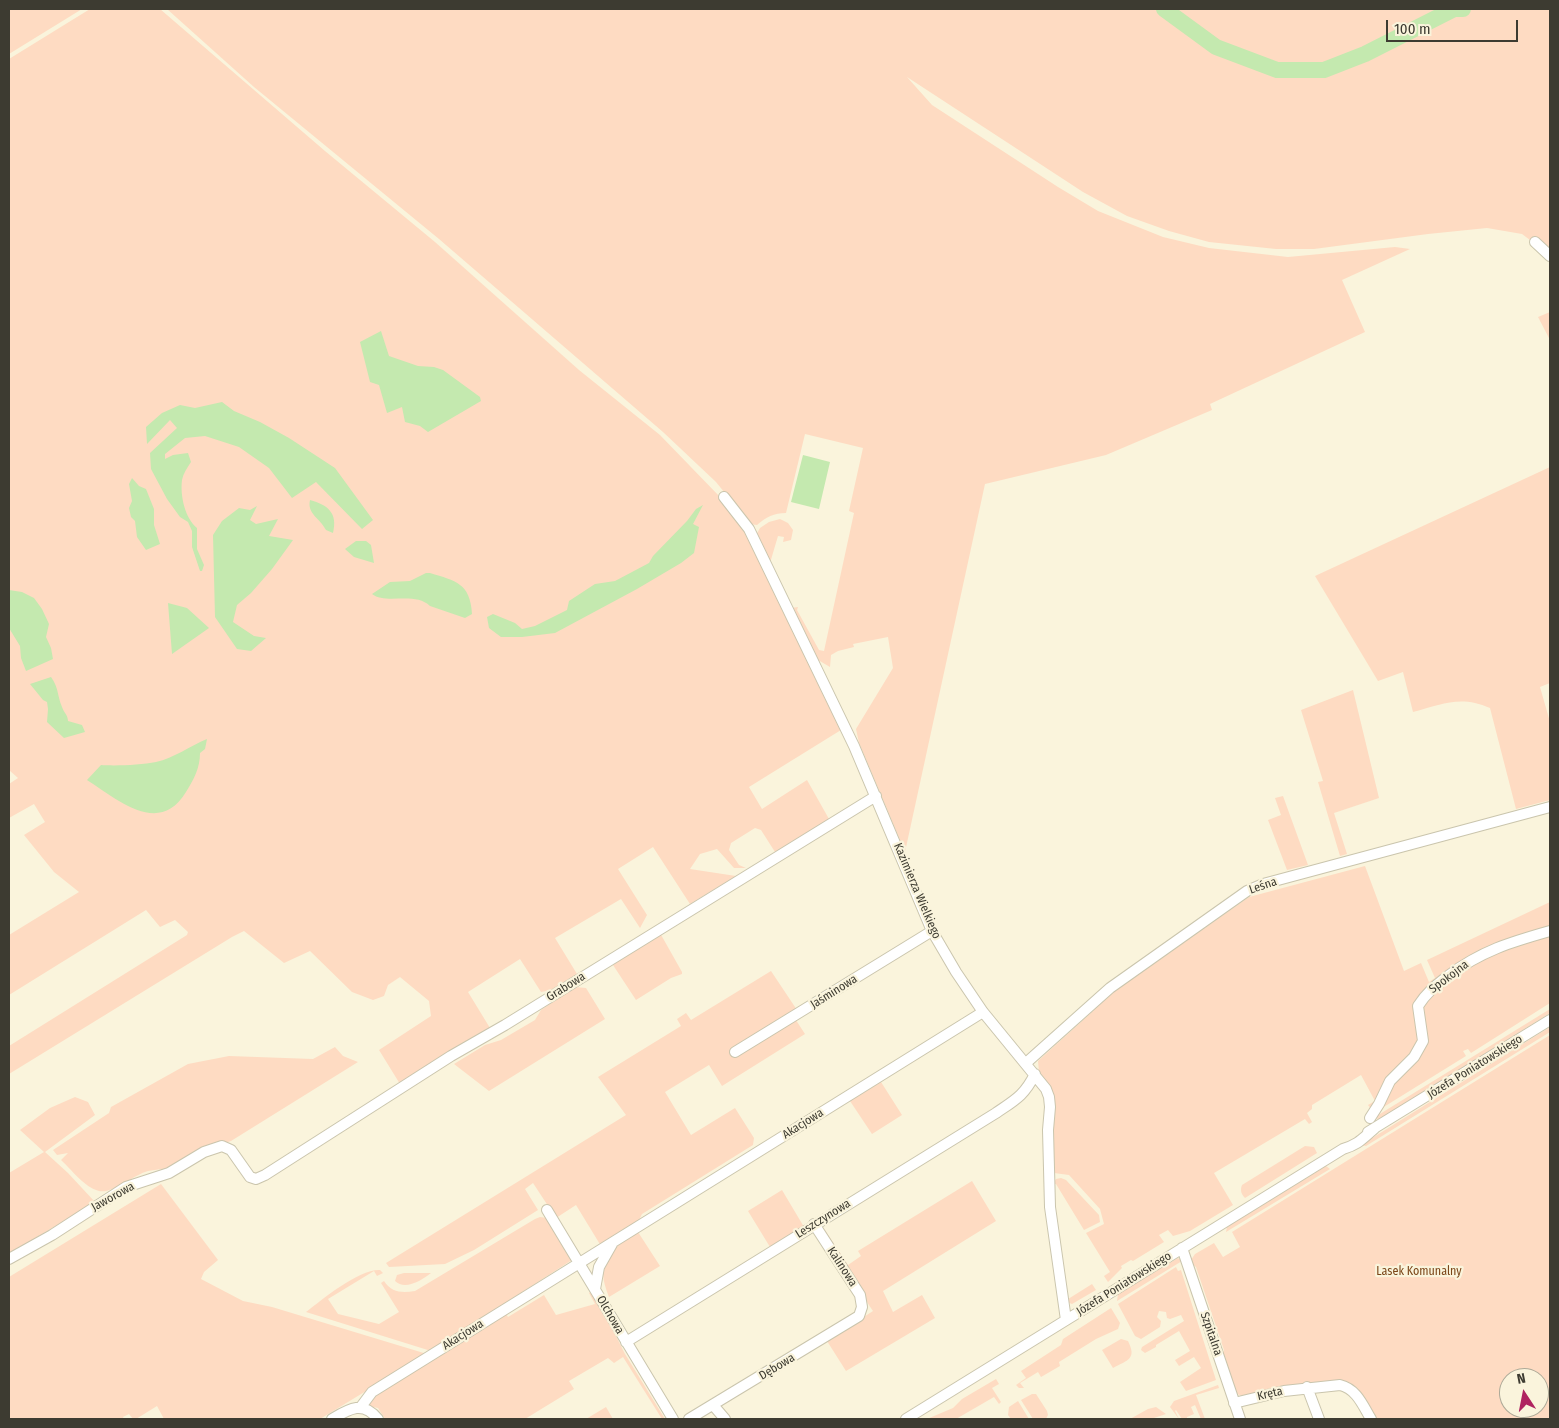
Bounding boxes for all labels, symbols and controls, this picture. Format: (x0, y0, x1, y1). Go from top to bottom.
scale bar (1389, 10, 1522, 42)
text: 100 m (1394, 20, 1431, 38)
street label: Kazimierza Wielkiego (890, 841, 944, 941)
street label: Leśna (1247, 875, 1279, 897)
street label: Spokojna (1426, 958, 1472, 996)
street label: Grabowa (544, 970, 588, 1004)
street label: Jaśminowa (808, 972, 860, 1012)
street label: Józefa Poniatowskiego (1425, 1032, 1525, 1102)
street label: Akacjowa (780, 1106, 826, 1142)
street label: Jaworowa (89, 1179, 137, 1215)
street label: Leszczynowa (793, 1196, 853, 1242)
street label: Kalinowa (824, 1244, 860, 1290)
street label: Józefa Poniatowskiego (1074, 1249, 1174, 1319)
park label: Lasek Komunalny (1376, 1265, 1462, 1279)
street label: Olchowa (593, 1293, 627, 1337)
street label: Szpitalna (1197, 1310, 1225, 1358)
street label: Akacjowa (440, 1317, 486, 1353)
street label: Dębowa (756, 1351, 798, 1383)
north arrow (1499, 1368, 1549, 1418)
text: N (1515, 1370, 1527, 1388)
street label: Kręta (1256, 1384, 1284, 1404)

